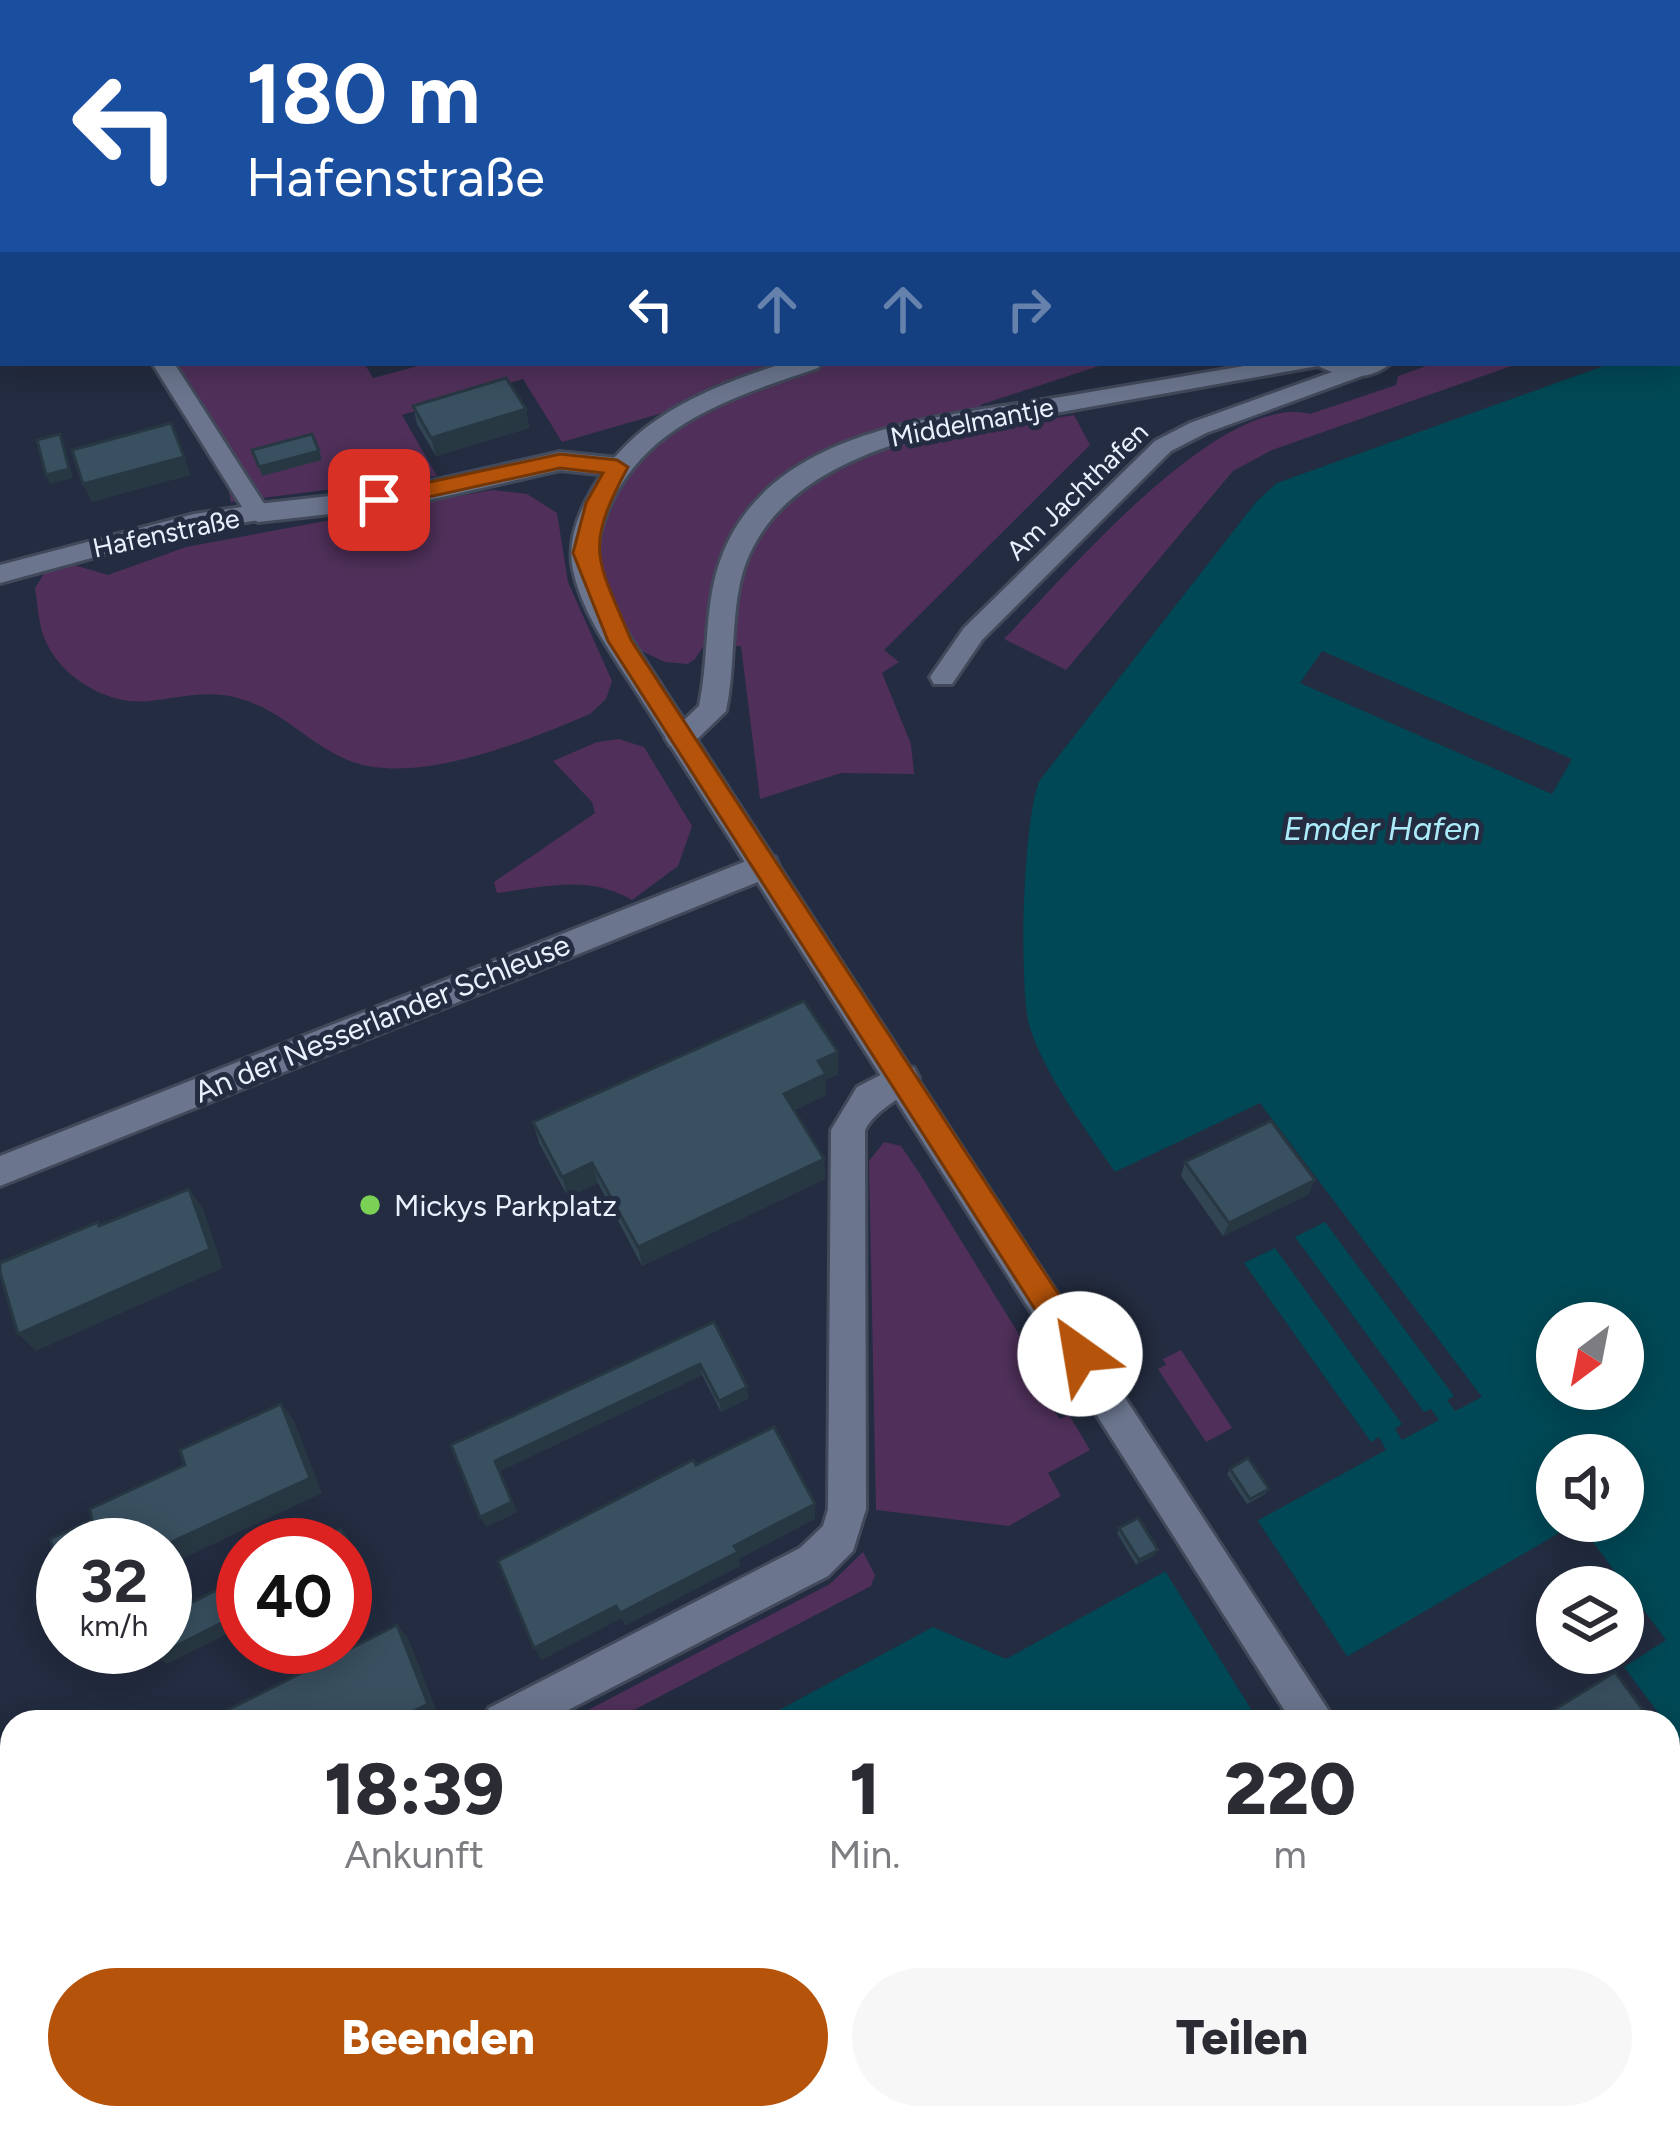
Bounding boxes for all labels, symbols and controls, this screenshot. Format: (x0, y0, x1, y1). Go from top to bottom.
text: 180 m (246, 43, 481, 144)
icon: left (48, 48, 204, 204)
text: Hafenstraße (246, 145, 545, 210)
icon: left (618, 276, 684, 342)
icon: ahead (744, 276, 810, 342)
icon: ahead (870, 276, 936, 342)
icon: right (996, 276, 1062, 342)
street label: Middelmantje (888, 390, 1056, 454)
street label: Am Jachthafen (999, 415, 1155, 567)
pin (328, 449, 430, 551)
icon: arrive (346, 467, 412, 533)
street label: Hafenstraße (90, 501, 242, 565)
water label: Emder Hafen (1283, 809, 1481, 848)
street label: An der Nesserlander Schleuse (189, 926, 575, 1110)
place label: Mickys Parkplatz (394, 1187, 617, 1224)
marker: Mickys Parkplatz (357, 1192, 383, 1218)
position arrow (1017, 1291, 1143, 1417)
north arrow (1536, 1302, 1644, 1410)
map controls (1536, 1302, 1644, 1674)
button: sound (1536, 1434, 1644, 1542)
speed limit sign: 40 (216, 1518, 372, 1674)
text: 32 (80, 1545, 148, 1617)
button: layers (1536, 1566, 1644, 1674)
text: km/h (80, 1607, 148, 1644)
text: 18:39 (324, 1746, 505, 1832)
text: 1 (849, 1746, 880, 1832)
text: 220 (1224, 1746, 1356, 1832)
text: Ankunft (344, 1831, 484, 1878)
text: Min. (829, 1831, 900, 1878)
text: m (1274, 1831, 1307, 1878)
button: Beenden (48, 1968, 828, 2106)
button: Teilen (852, 1968, 1632, 2106)

